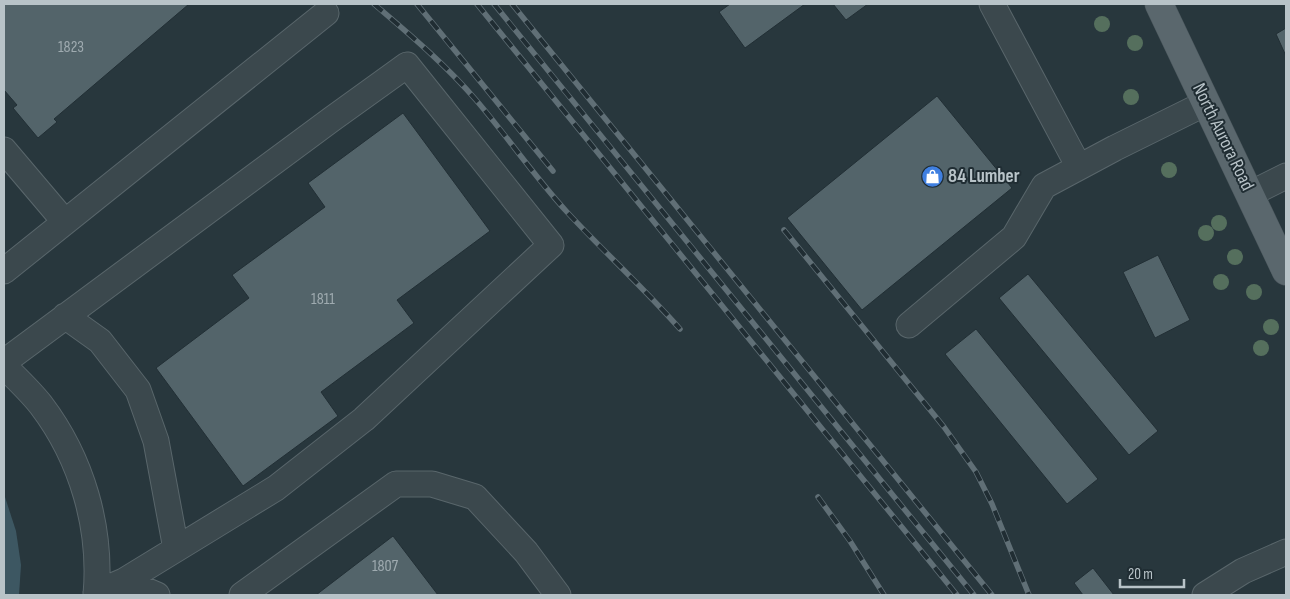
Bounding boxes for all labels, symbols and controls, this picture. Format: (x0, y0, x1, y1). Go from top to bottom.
house number: 1823 (58, 38, 84, 57)
street label: North Aurora Road (1187, 80, 1259, 194)
shop icon: 84 Lumber (920, 164, 944, 188)
place label: 84 Lumber (948, 165, 1020, 188)
house number: 1811 (311, 290, 335, 309)
scale bar (1120, 556, 1184, 588)
house number: 1807 (372, 557, 399, 576)
text: 20 m (1128, 565, 1153, 584)

